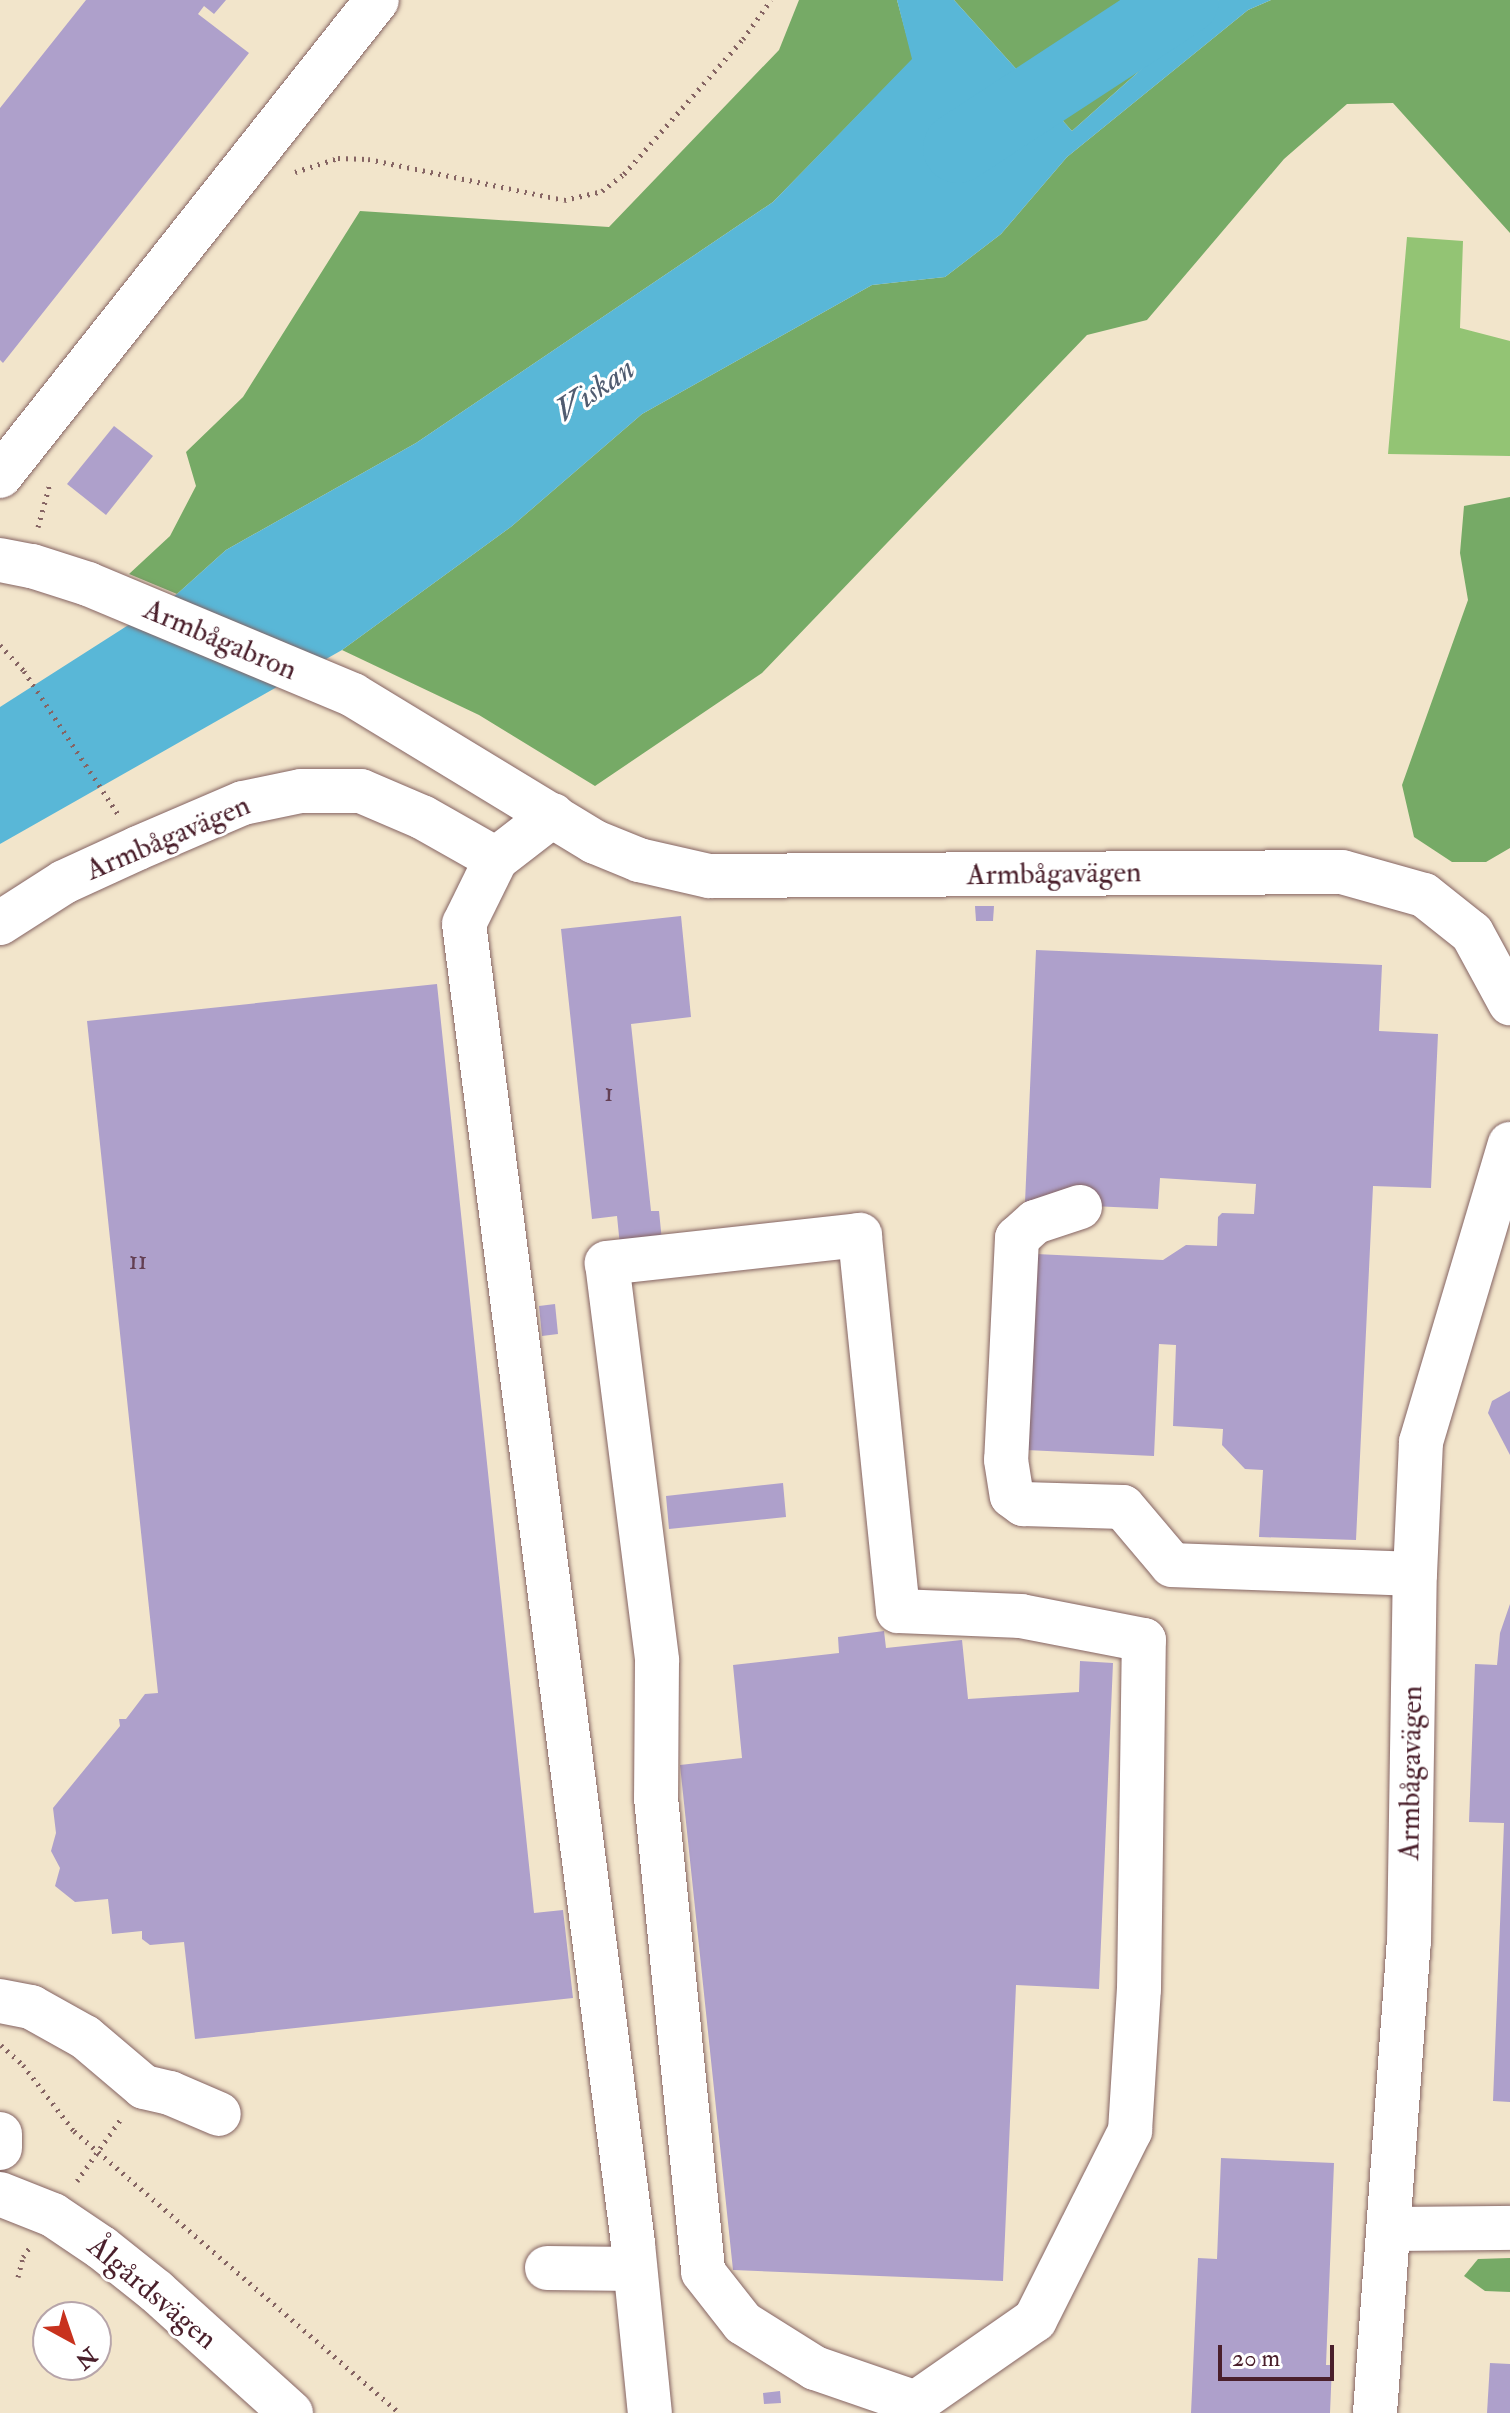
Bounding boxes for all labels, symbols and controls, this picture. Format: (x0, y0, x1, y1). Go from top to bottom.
water label: Viskan (548, 350, 642, 430)
street label: Armbågabron (138, 592, 302, 688)
street label: Armbågavägen (80, 787, 256, 889)
street label: Armbågavägen (966, 854, 1142, 894)
house number: 1 (604, 1078, 614, 1110)
house number: 11 (129, 1246, 147, 1278)
street label: Armbågavägen (1391, 1685, 1431, 1861)
street label: Ålgårdsvägen (80, 2228, 224, 2358)
north arrow (32, 2301, 112, 2381)
scale bar (1222, 2329, 1338, 2379)
text: N (70, 2341, 103, 2375)
text: 20 m (1232, 2343, 1280, 2374)

